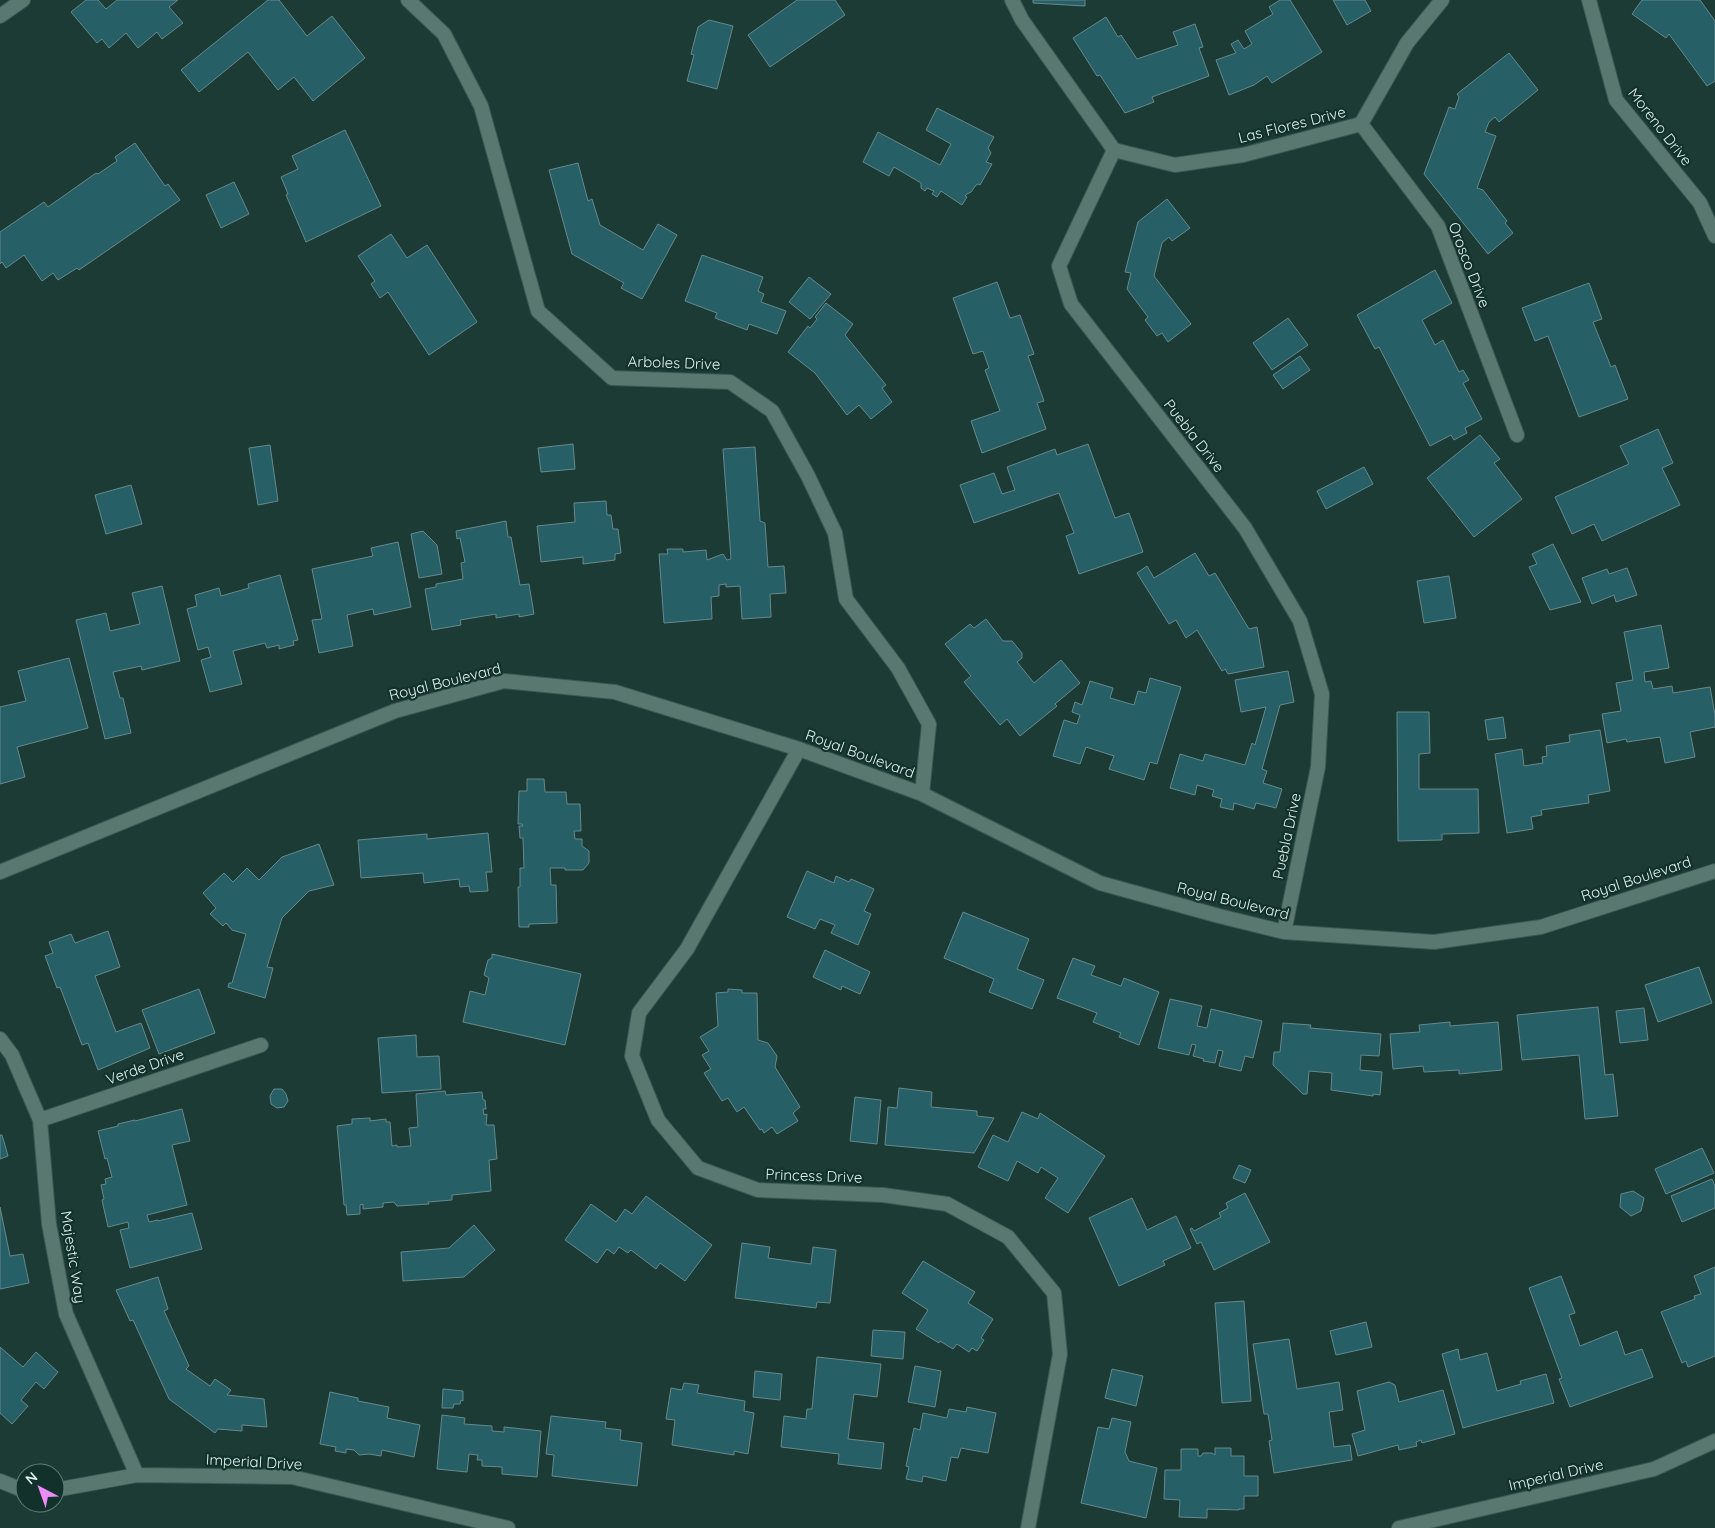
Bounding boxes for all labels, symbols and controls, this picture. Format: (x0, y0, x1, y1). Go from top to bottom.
street label: Moreno Drive (1624, 84, 1697, 169)
street label: Las Flores Drive (1236, 102, 1348, 147)
street label: Orosco Drive (1444, 219, 1494, 310)
street label: Arboles Drive (627, 351, 721, 374)
street label: Puebla Drive (1160, 395, 1229, 476)
street label: Royal Boulevard (387, 658, 503, 705)
street label: Royal Boulevard (803, 725, 917, 782)
street label: Puebla Drive (1268, 791, 1305, 881)
street label: Royal Boulevard (1578, 852, 1693, 905)
street label: Royal Boulevard (1175, 877, 1291, 924)
street label: Verde Drive (103, 1044, 186, 1089)
street label: Princess Drive (765, 1164, 863, 1187)
street label: Majestic Way (57, 1209, 90, 1304)
street label: Imperial Drive (205, 1449, 303, 1474)
street label: Imperial Drive (1507, 1454, 1605, 1495)
north arrow (15, 1463, 65, 1513)
text: N (22, 1468, 41, 1488)

